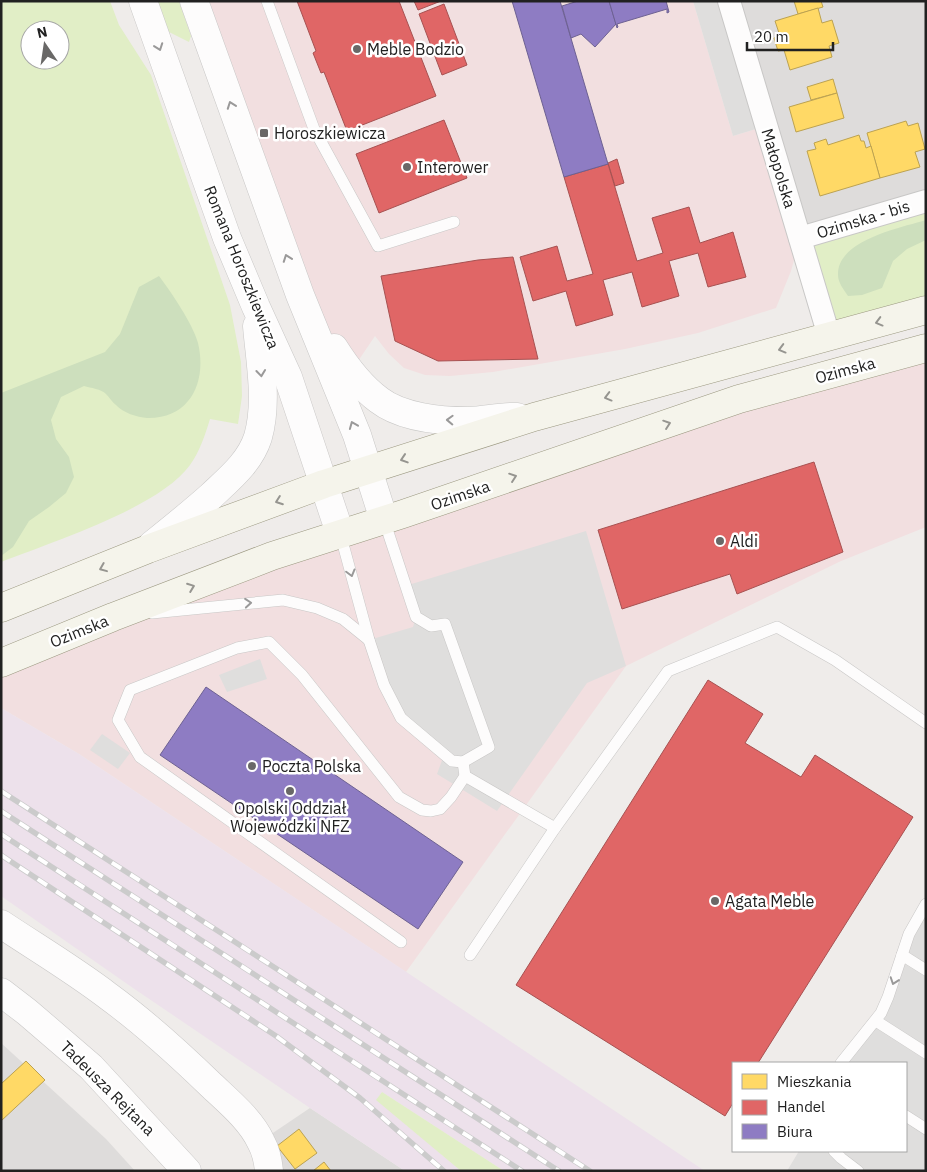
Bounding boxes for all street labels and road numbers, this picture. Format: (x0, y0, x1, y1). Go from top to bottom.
street label: Małopolska (757, 126, 801, 211)
street label: Romana Horoszkiewicza (200, 182, 284, 352)
street label: Ozimska - bis (814, 195, 912, 243)
street label: Ozimska (813, 352, 878, 388)
street label: Ozimska (428, 475, 493, 514)
street label: Ozimska (47, 610, 112, 652)
street label: Tadeusza Rejtana (56, 1036, 160, 1140)

